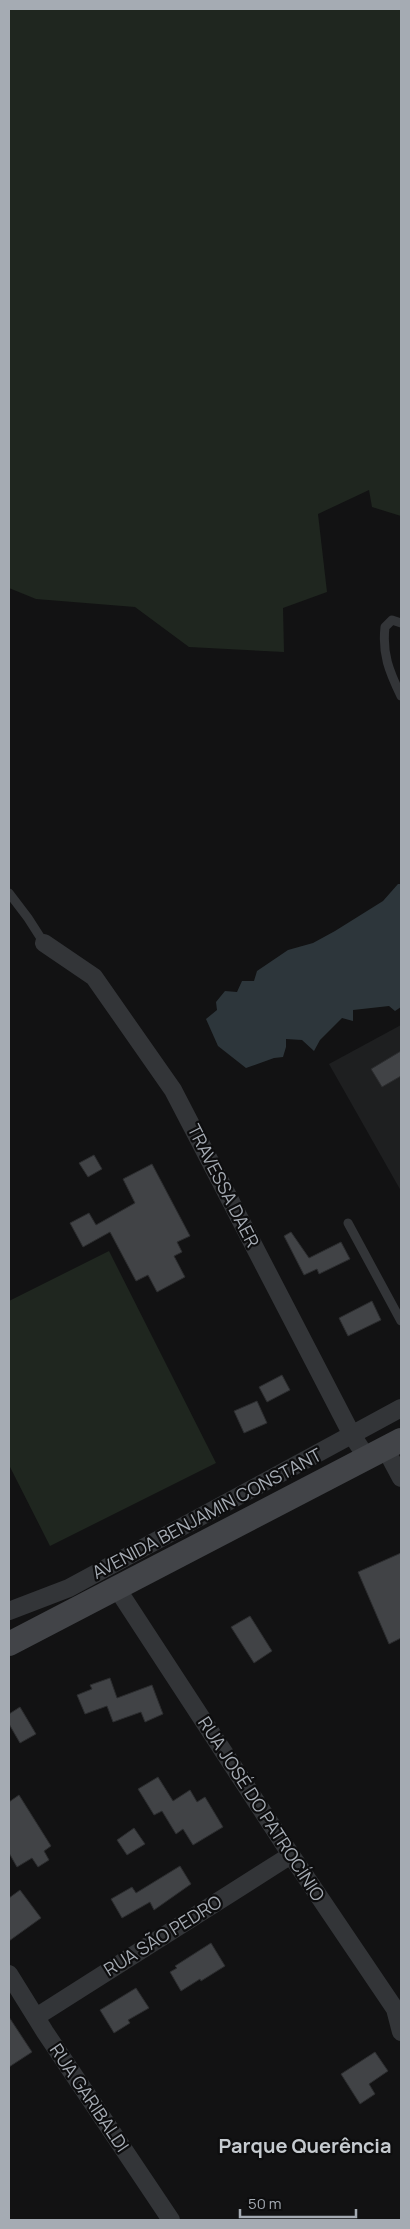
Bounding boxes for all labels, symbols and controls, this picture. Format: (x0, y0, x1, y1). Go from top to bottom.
street label: TRAVESSA DAER (183, 1120, 265, 1251)
street label: AVENIDA BENJAMIN CONSTANT (87, 1442, 326, 1584)
street label: RUA JOSÉ DO PATROCÍNIO (193, 1712, 331, 1905)
street label: RUA SÃO PEDRO (99, 1889, 226, 1981)
street label: RUA GARIBALDI (45, 2039, 135, 2156)
district label: Parque Querência (219, 2132, 391, 2159)
scale bar (240, 2186, 356, 2218)
text: 50 m (248, 2193, 282, 2214)

